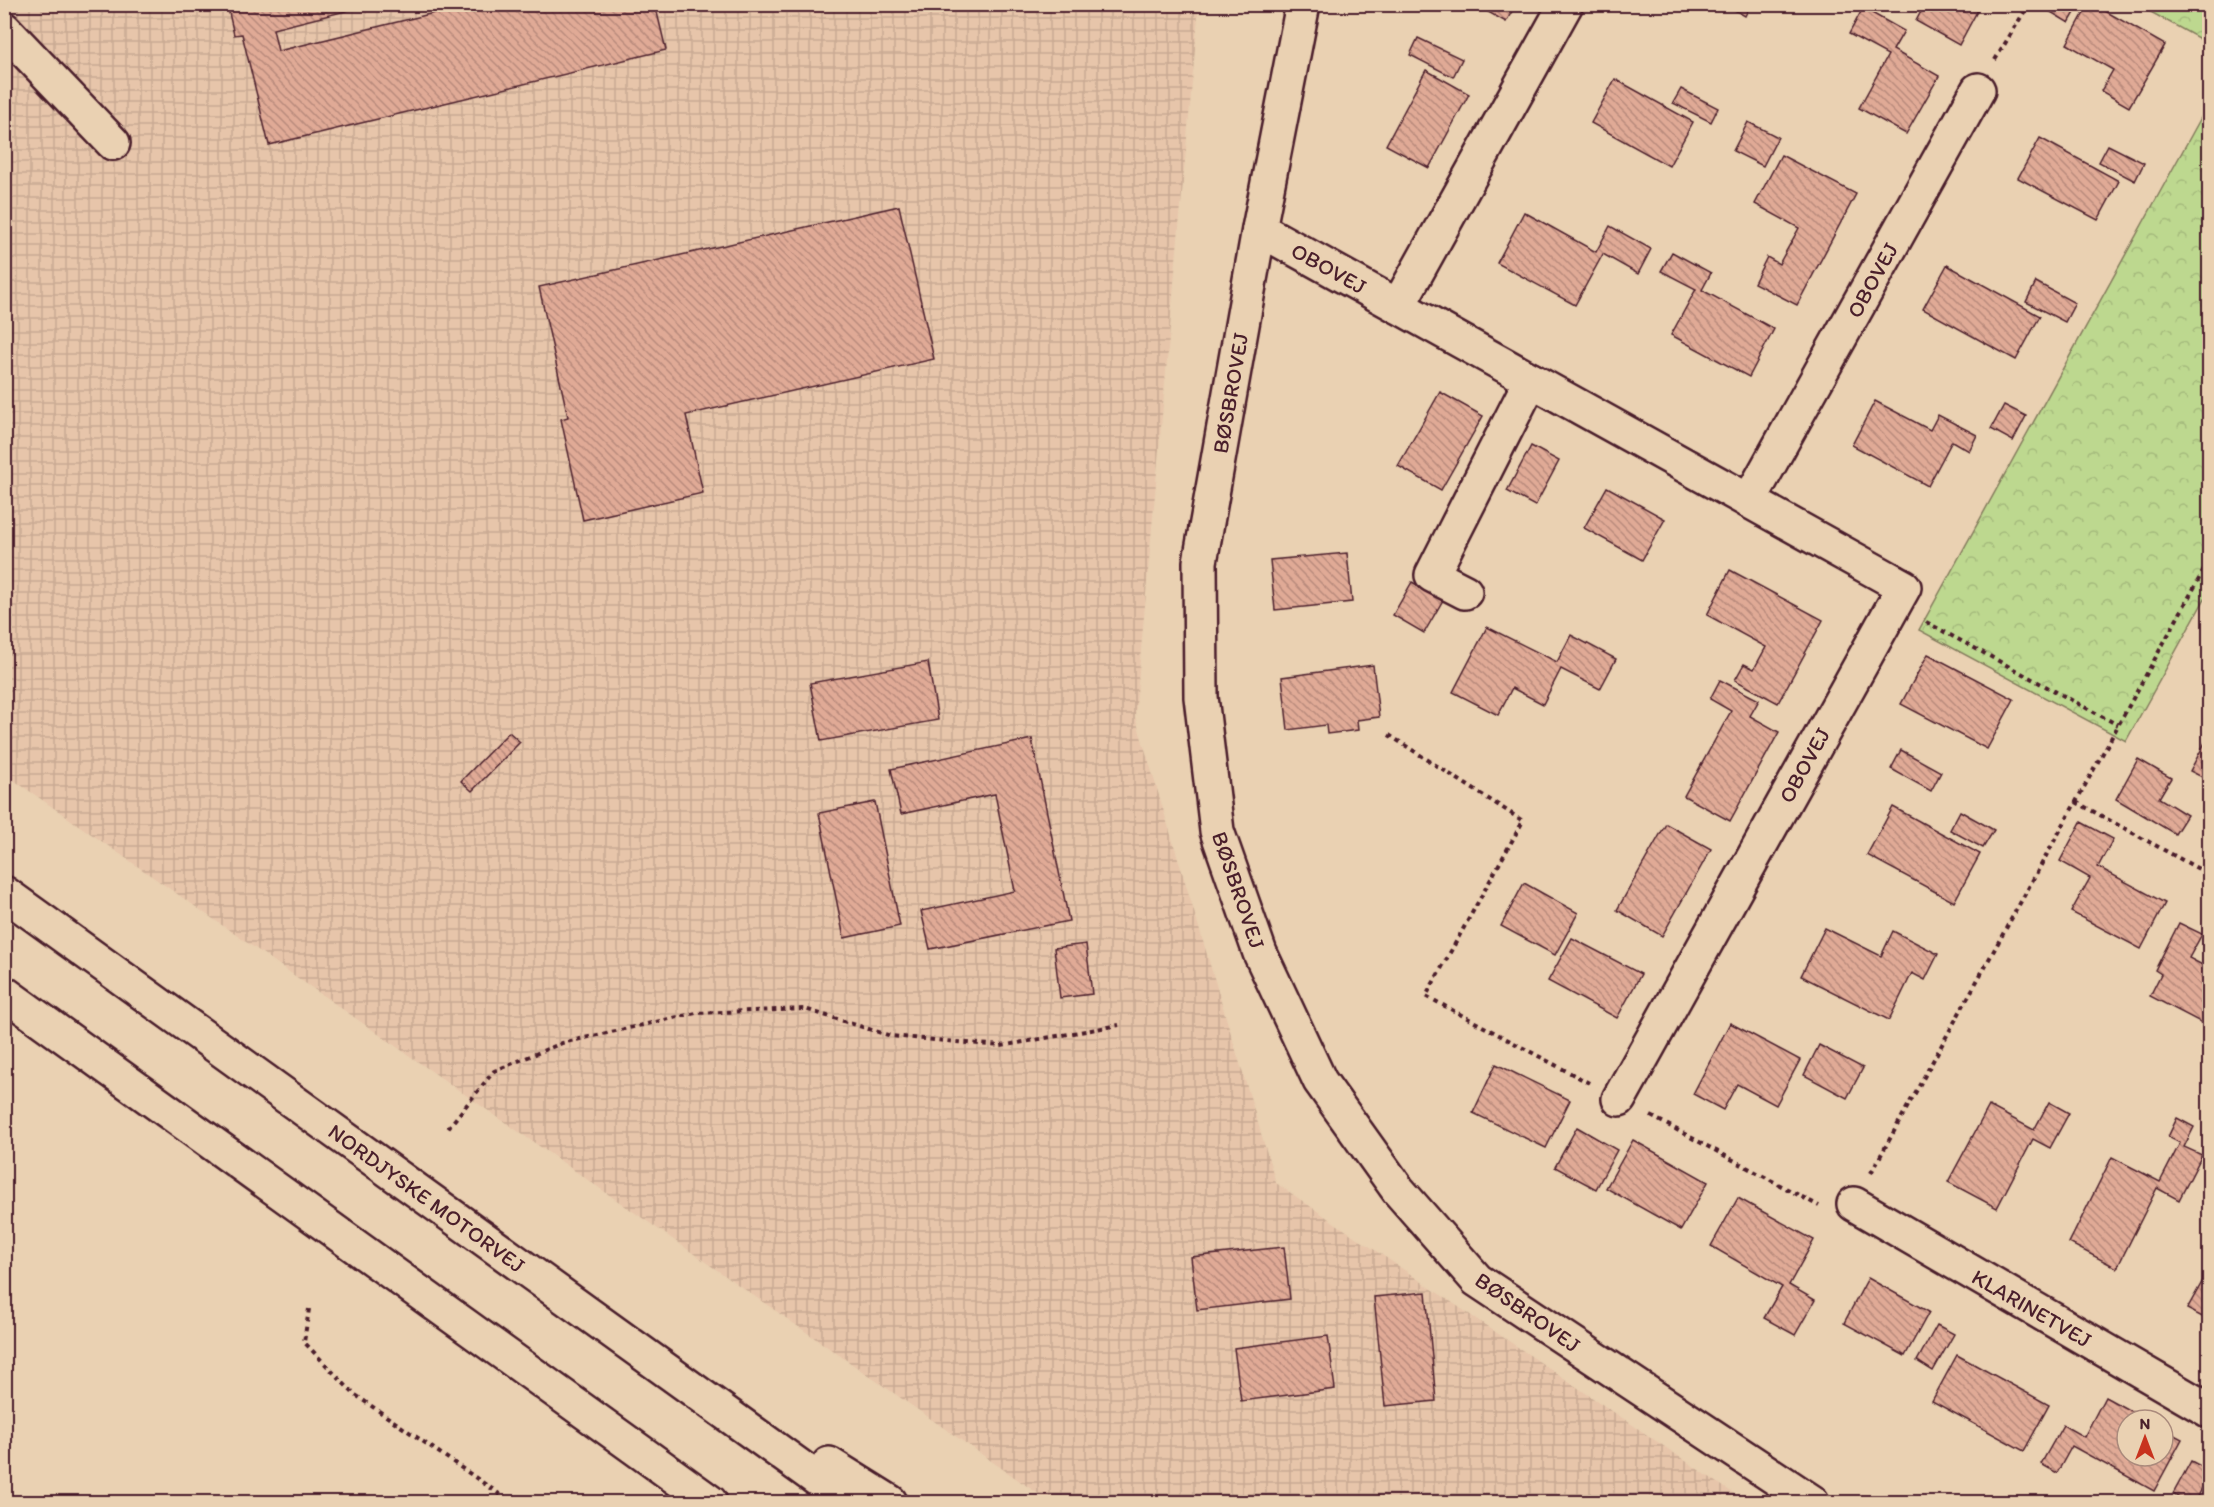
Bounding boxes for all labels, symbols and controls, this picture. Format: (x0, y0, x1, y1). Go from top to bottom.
street label: OBOVEJ (1286, 237, 1371, 300)
street label: OBOVEJ (1841, 238, 1904, 323)
street label: BØSBROVEJ (1207, 330, 1254, 456)
street label: OBOVEJ (1773, 723, 1836, 808)
street label: BØSBROVEJ (1206, 828, 1271, 953)
street label: NORDJYSKE MOTORVEJ (323, 1118, 531, 1279)
street label: KLARINETVEJ (1967, 1263, 2097, 1354)
street label: BØSBROVEJ (1470, 1266, 1586, 1359)
north arrow (2115, 1408, 2175, 1468)
text: N (2140, 1414, 2150, 1433)

